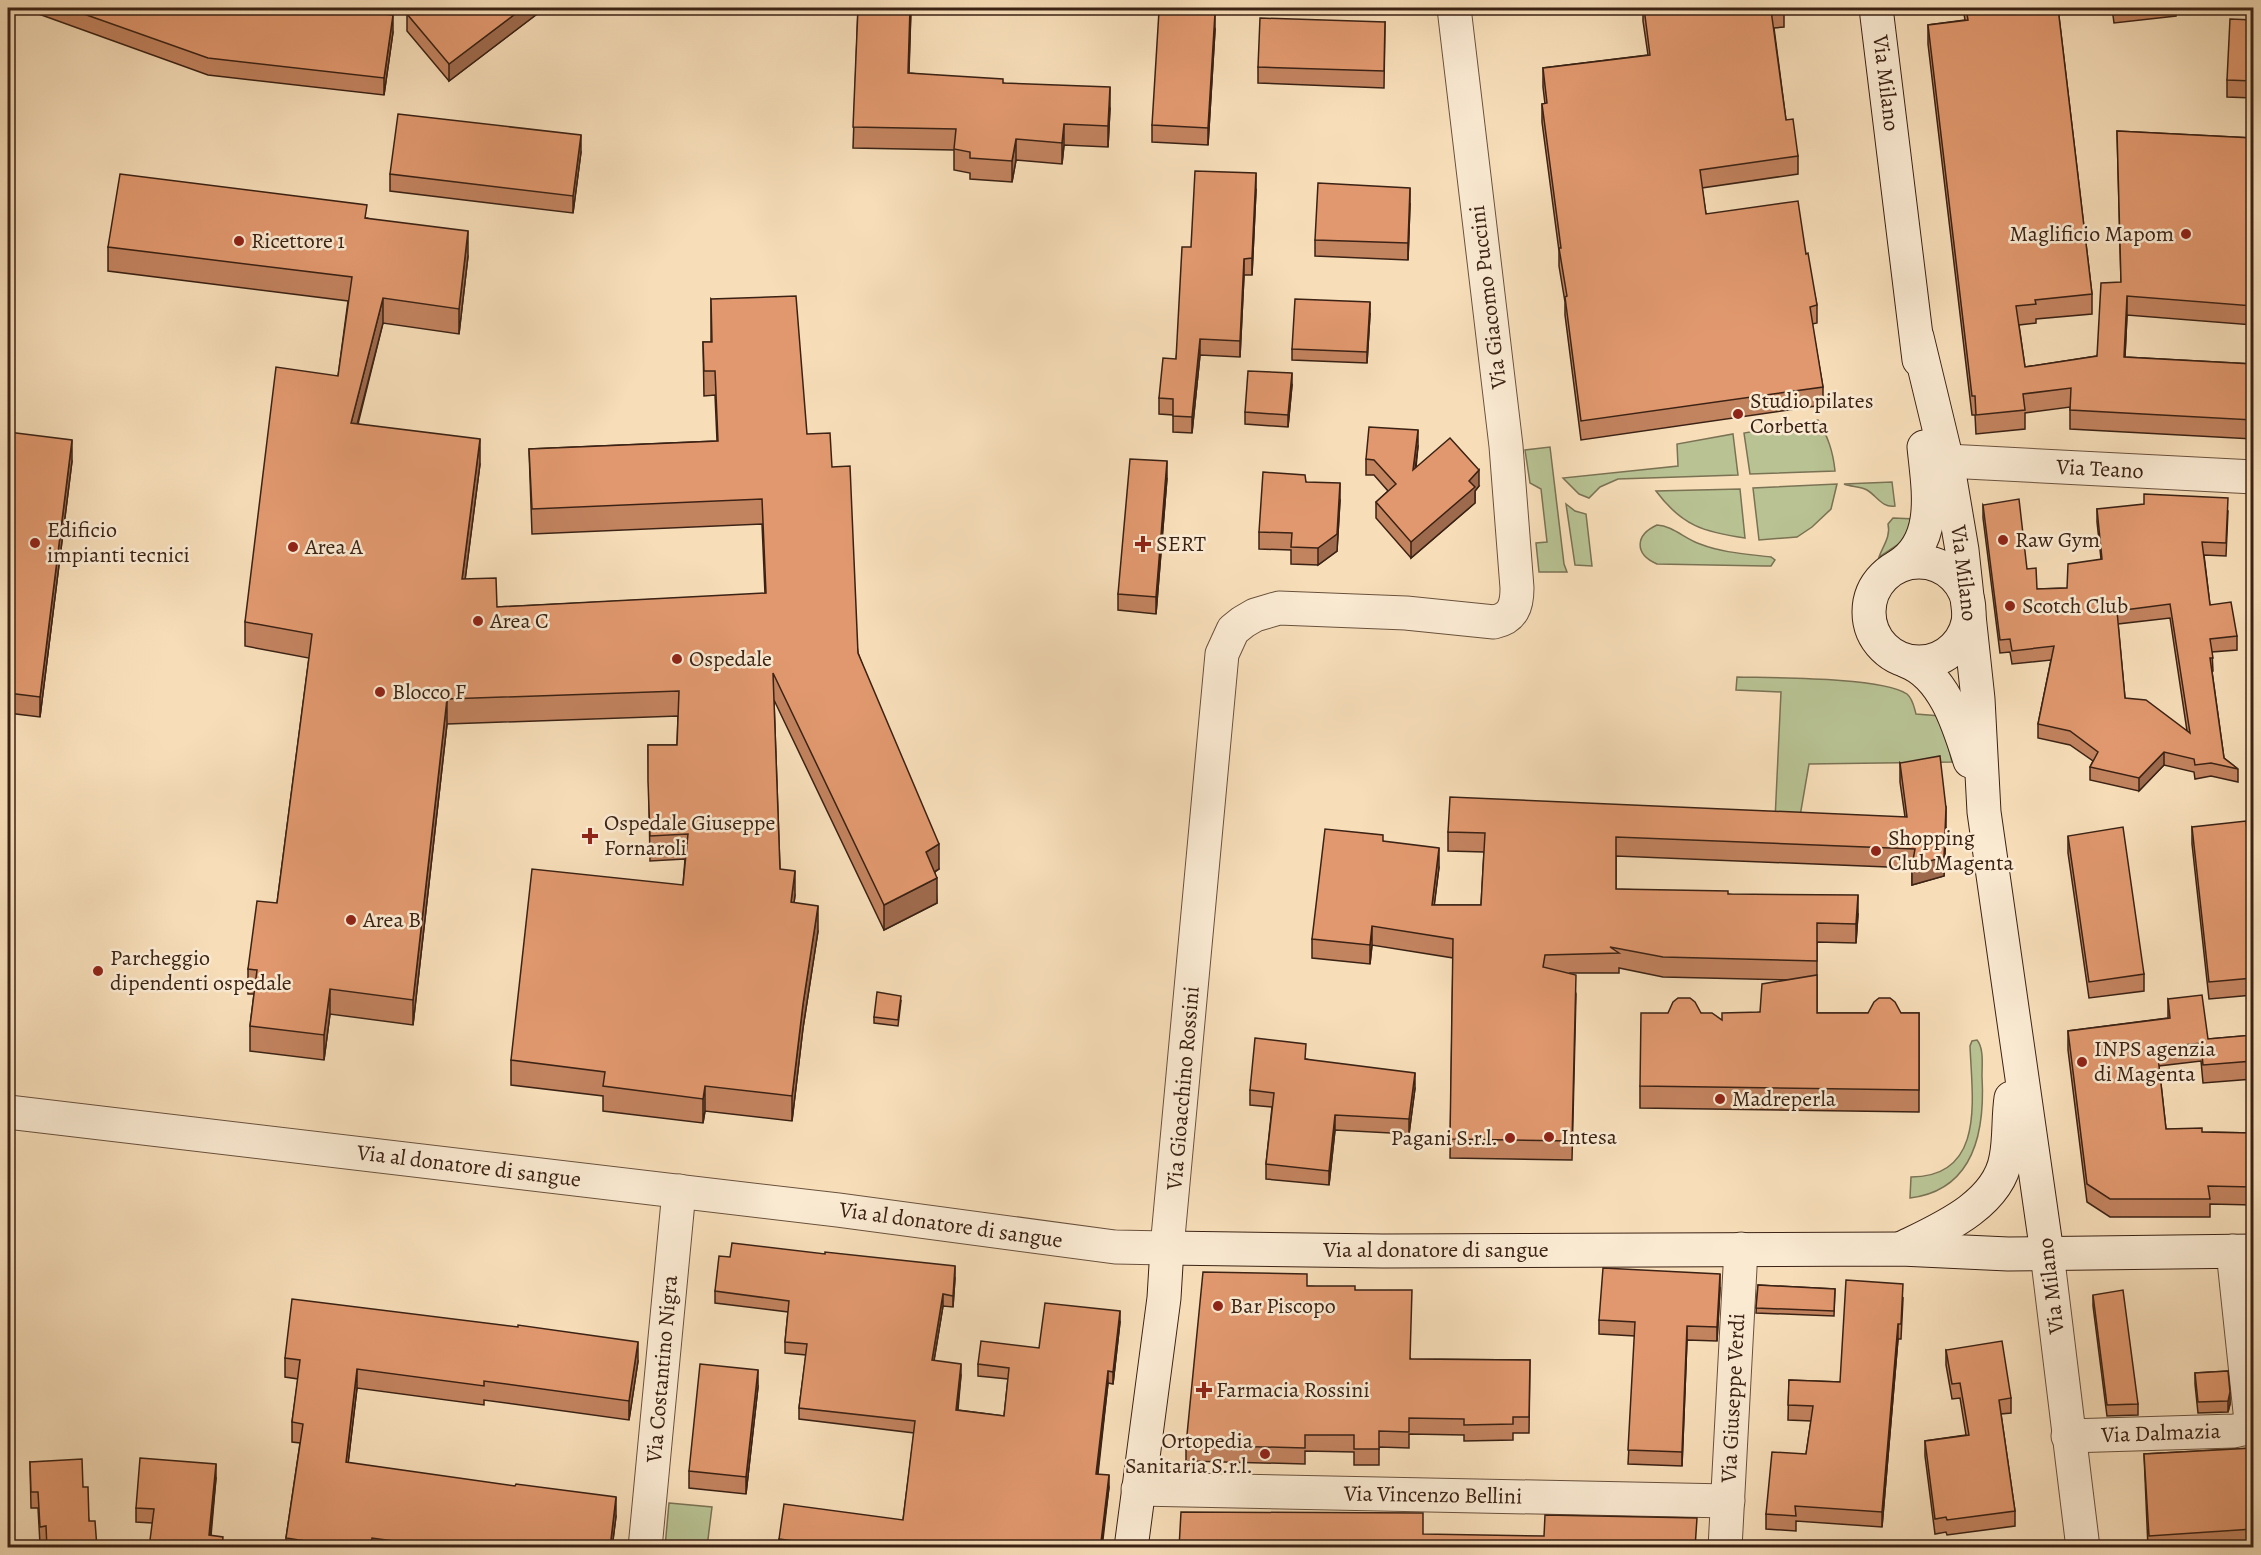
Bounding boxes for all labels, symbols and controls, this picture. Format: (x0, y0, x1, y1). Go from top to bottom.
street label: Via Milano (1865, 32, 1907, 133)
street label: Via Giacomo Puccini (1462, 204, 1514, 391)
place label: Maglificio Mapom (2009, 219, 2174, 249)
place label: Ricettore 1 (251, 226, 345, 256)
marker: Maglificio Mapom (2179, 227, 2193, 241)
marker: Ricettore 1 (232, 234, 246, 248)
place label: Studio pilates Corbetta (1750, 386, 1874, 441)
marker: Studio pilates Corbetta (1731, 407, 1745, 421)
street label: Via Teano (2055, 452, 2144, 486)
place label: Edificio impianti tecnici (47, 515, 190, 570)
street label: Via Milano (1943, 522, 1985, 623)
place label: Raw Gym (2015, 525, 2100, 555)
place label: SERT (1156, 529, 1206, 559)
place label: Area A (304, 532, 364, 562)
marker: Raw Gym (1996, 533, 2010, 547)
marker: SERT (1134, 535, 1152, 553)
marker: Edificio impianti tecnici (28, 536, 42, 550)
marker: Area A (286, 540, 300, 554)
place label: Scotch Club (2022, 591, 2128, 621)
marker: Scotch Club (2003, 599, 2017, 613)
place label: Area C (489, 606, 549, 636)
marker: Area C (471, 614, 485, 628)
place label: Ospedale (689, 644, 772, 674)
marker: Ospedale (670, 652, 684, 666)
place label: Blocco F (392, 677, 466, 707)
marker: Blocco F (373, 685, 387, 699)
place label: Ospedale Giuseppe Fornaroli (604, 808, 775, 863)
place label: Shopping Club Magenta (1888, 823, 2014, 878)
marker: Ospedale Giuseppe Fornaroli (581, 827, 599, 845)
marker: Shopping Club Magenta (1869, 844, 1883, 858)
place label: Area B (362, 905, 421, 935)
marker: Area B (344, 913, 358, 927)
place label: Parcheggio dipendenti ospedale (110, 943, 292, 998)
marker: Parcheggio dipendenti ospedale (91, 964, 105, 978)
street label: Via Gioacchino Rossini (1159, 985, 1207, 1192)
place label: INPS agenzia di Magenta (2094, 1034, 2216, 1089)
marker: INPS agenzia di Magenta (2075, 1055, 2089, 1069)
place label: Madreperla (1732, 1084, 1837, 1114)
marker: Madreperla (1713, 1092, 1727, 1106)
place label: Intesa (1561, 1122, 1618, 1152)
place label: Pagani S.r.l. (1391, 1123, 1498, 1153)
marker: Intesa (1542, 1130, 1556, 1144)
marker: Pagani S.r.l. (1503, 1131, 1517, 1145)
street label: Via al donatore di sangue (354, 1137, 583, 1195)
street label: Via al donatore di sangue (836, 1194, 1065, 1256)
street label: Via al donatore di sangue (1322, 1235, 1549, 1265)
street label: Via Milano (2030, 1236, 2072, 1337)
street label: Via Costantino Nigra (639, 1273, 685, 1465)
place label: Bar Piscopo (1230, 1291, 1336, 1321)
marker: Bar Piscopo (1211, 1299, 1225, 1313)
street label: Via Giuseppe Verdi (1714, 1312, 1752, 1485)
place label: Farmacia Rossini (1216, 1375, 1370, 1405)
marker: Farmacia Rossini (1197, 1383, 1211, 1397)
street label: Via Dalmazia (2100, 1416, 2222, 1450)
place label: Ortopedia Sanitaria S.r.l. (1125, 1426, 1254, 1481)
marker: Ortopedia Sanitaria S.r.l. (1258, 1447, 1272, 1461)
street label: Via Vincenzo Bellini (1343, 1478, 1522, 1512)

